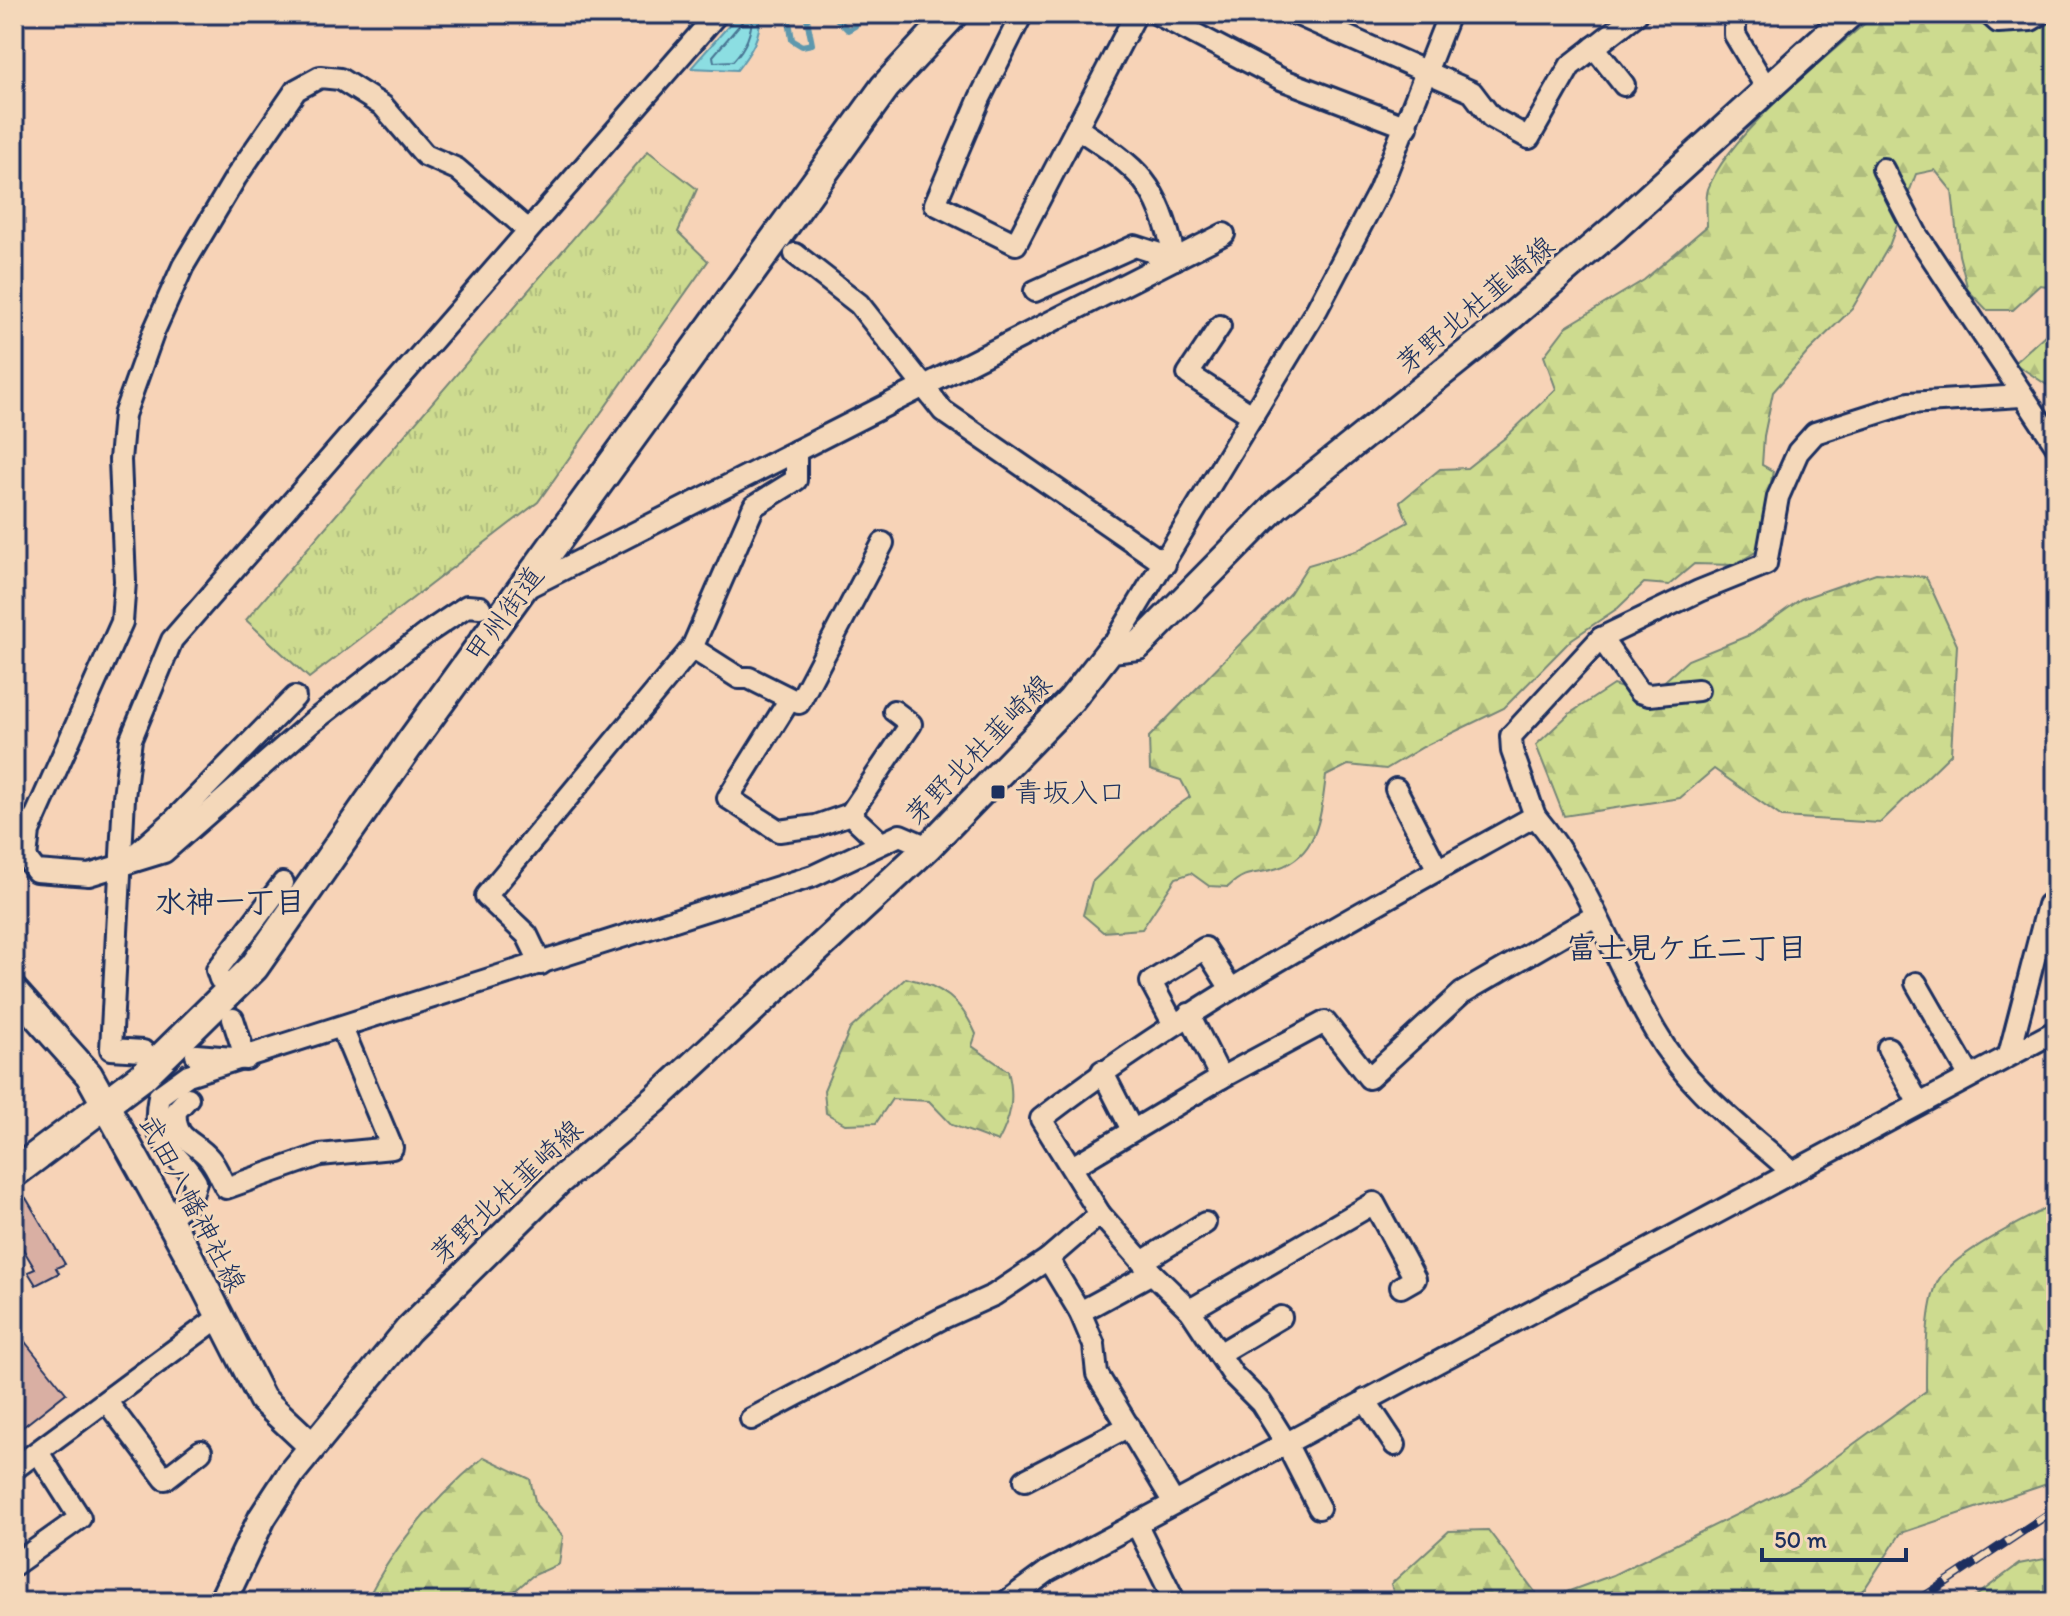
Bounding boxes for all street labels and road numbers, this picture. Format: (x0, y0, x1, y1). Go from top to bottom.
street label: 茅野北杜韮崎線 (1389, 228, 1561, 380)
street label: 甲州街道 (457, 559, 551, 669)
street label: 茅野北杜韮崎線 (898, 667, 1058, 831)
street label: 武田八幡神社線 (132, 1108, 254, 1298)
street label: 茅野北杜韮崎線 (423, 1112, 589, 1270)

